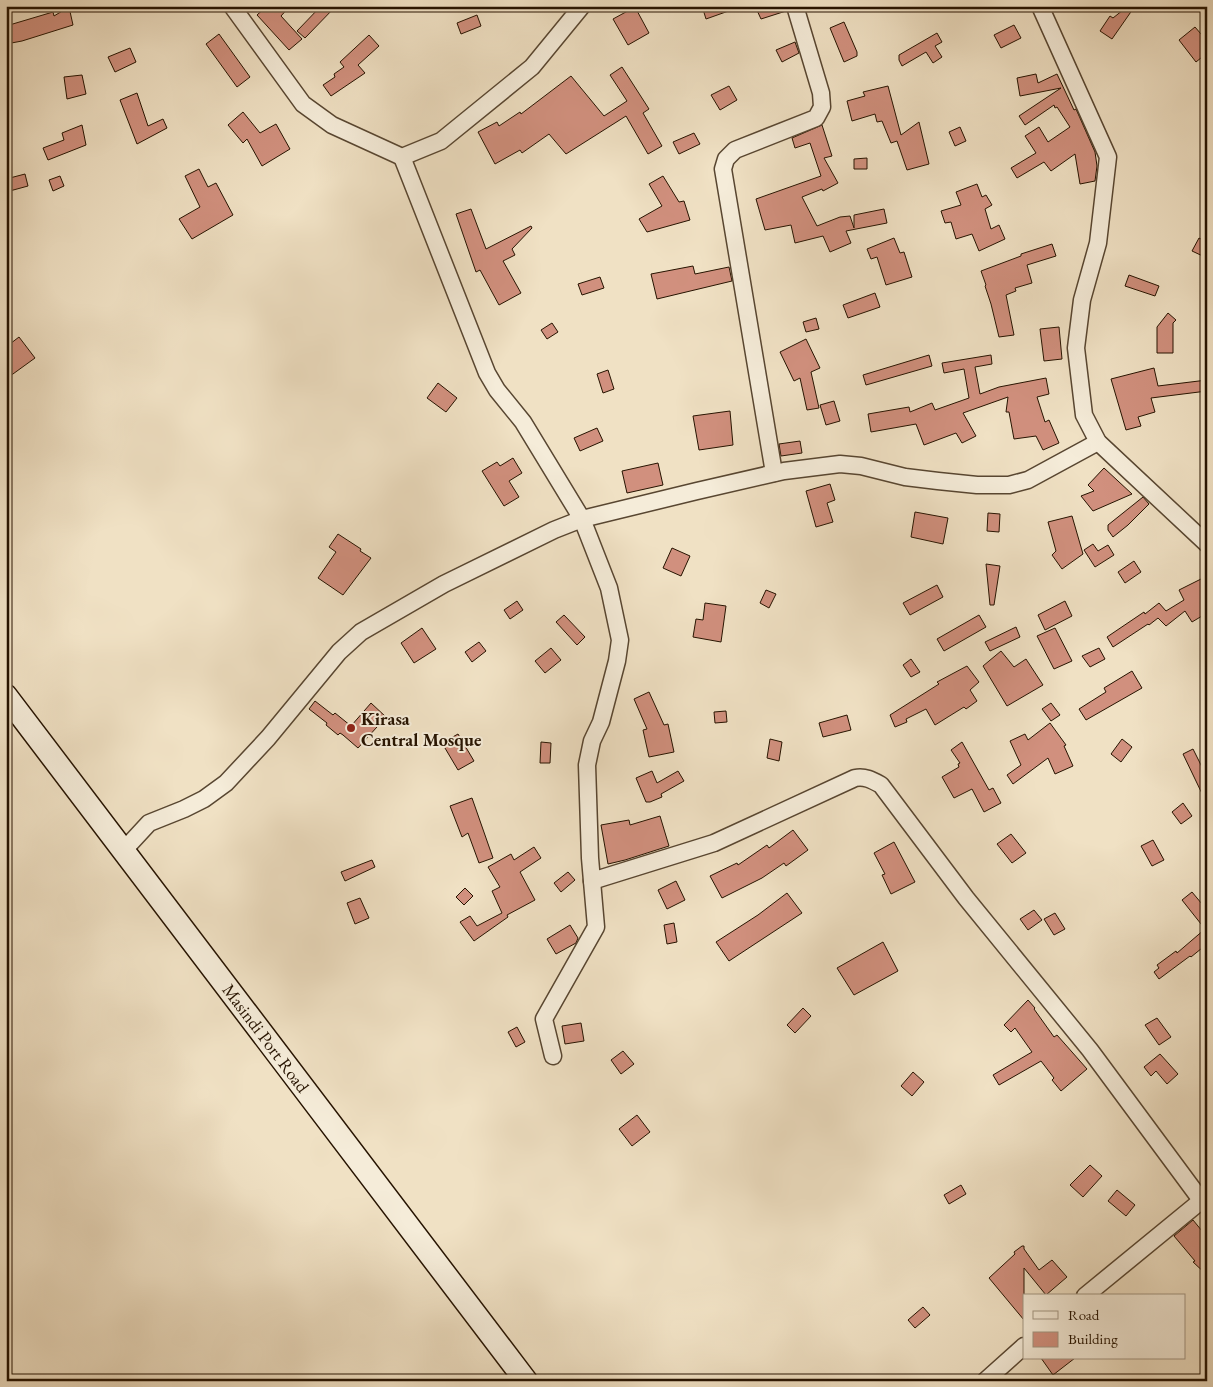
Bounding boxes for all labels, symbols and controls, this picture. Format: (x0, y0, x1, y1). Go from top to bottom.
place label: Kirasa Central Mosque (361, 707, 482, 751)
marker: Kirasa Central Mosque (345, 722, 357, 734)
street label: Masindi Port Road (217, 979, 315, 1098)
legend (1023, 1294, 1186, 1360)
text: Road (1068, 1305, 1100, 1324)
text: Building (1068, 1329, 1118, 1348)

